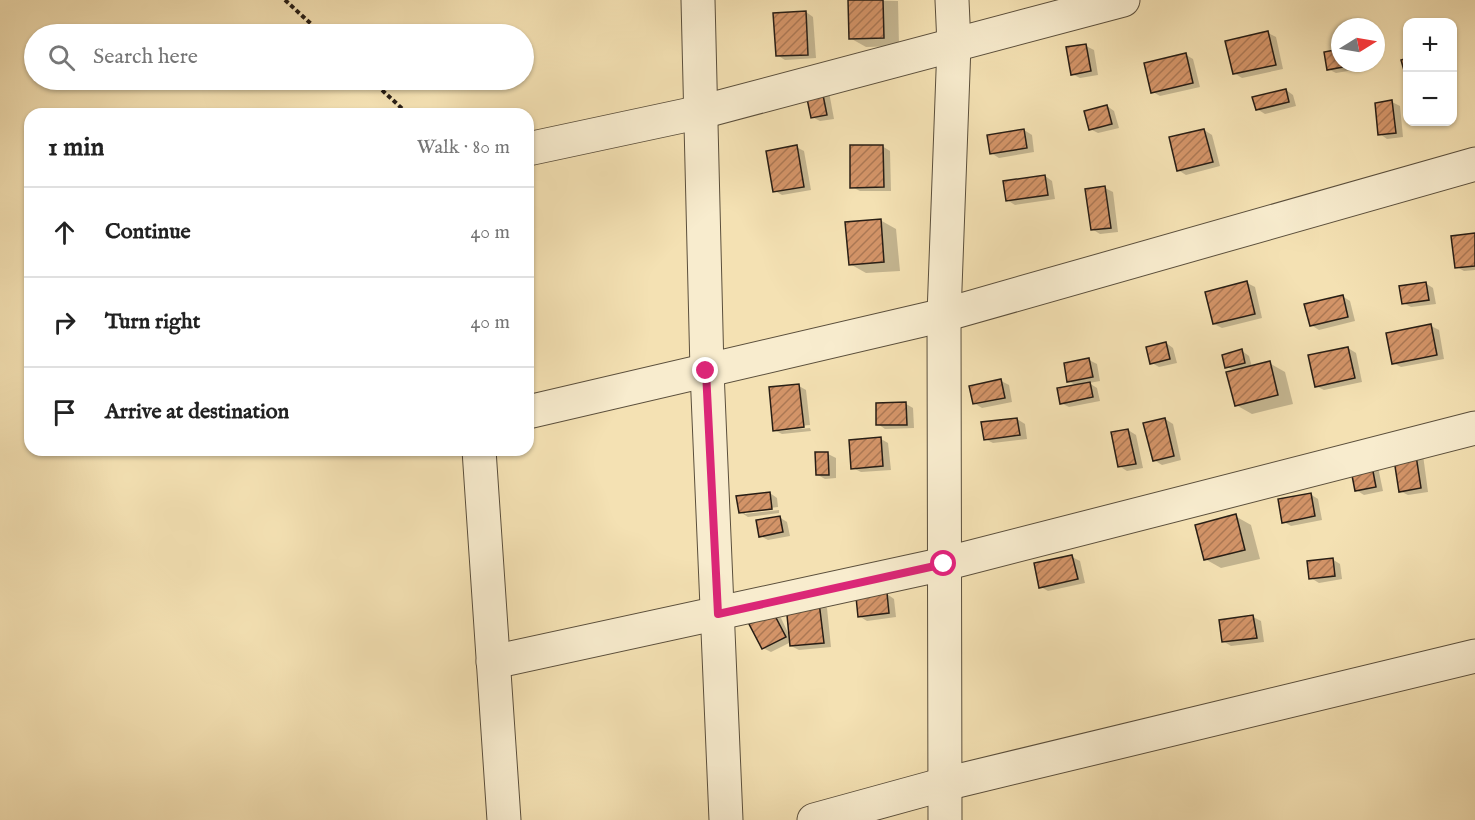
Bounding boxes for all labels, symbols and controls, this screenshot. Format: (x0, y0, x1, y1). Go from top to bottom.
north arrow (1331, 18, 1385, 72)
map controls (1403, 18, 1457, 126)
button: + (1403, 18, 1457, 72)
search box (24, 24, 534, 90)
icon: search (45, 41, 78, 74)
text: Search here (93, 43, 198, 71)
button: − (1403, 72, 1457, 126)
text: 1 min (48, 131, 104, 164)
text: Walk · 80 m (417, 135, 510, 160)
icon: ahead (48, 216, 81, 249)
text: Continue (105, 218, 191, 246)
text: 40 m (471, 220, 510, 245)
icon: right (48, 306, 81, 339)
text: Turn right (105, 308, 200, 336)
text: 40 m (471, 310, 510, 335)
route end (692, 357, 718, 383)
icon: arrive (48, 396, 81, 429)
text: Arrive at destination (105, 398, 289, 426)
route start (930, 550, 956, 576)

